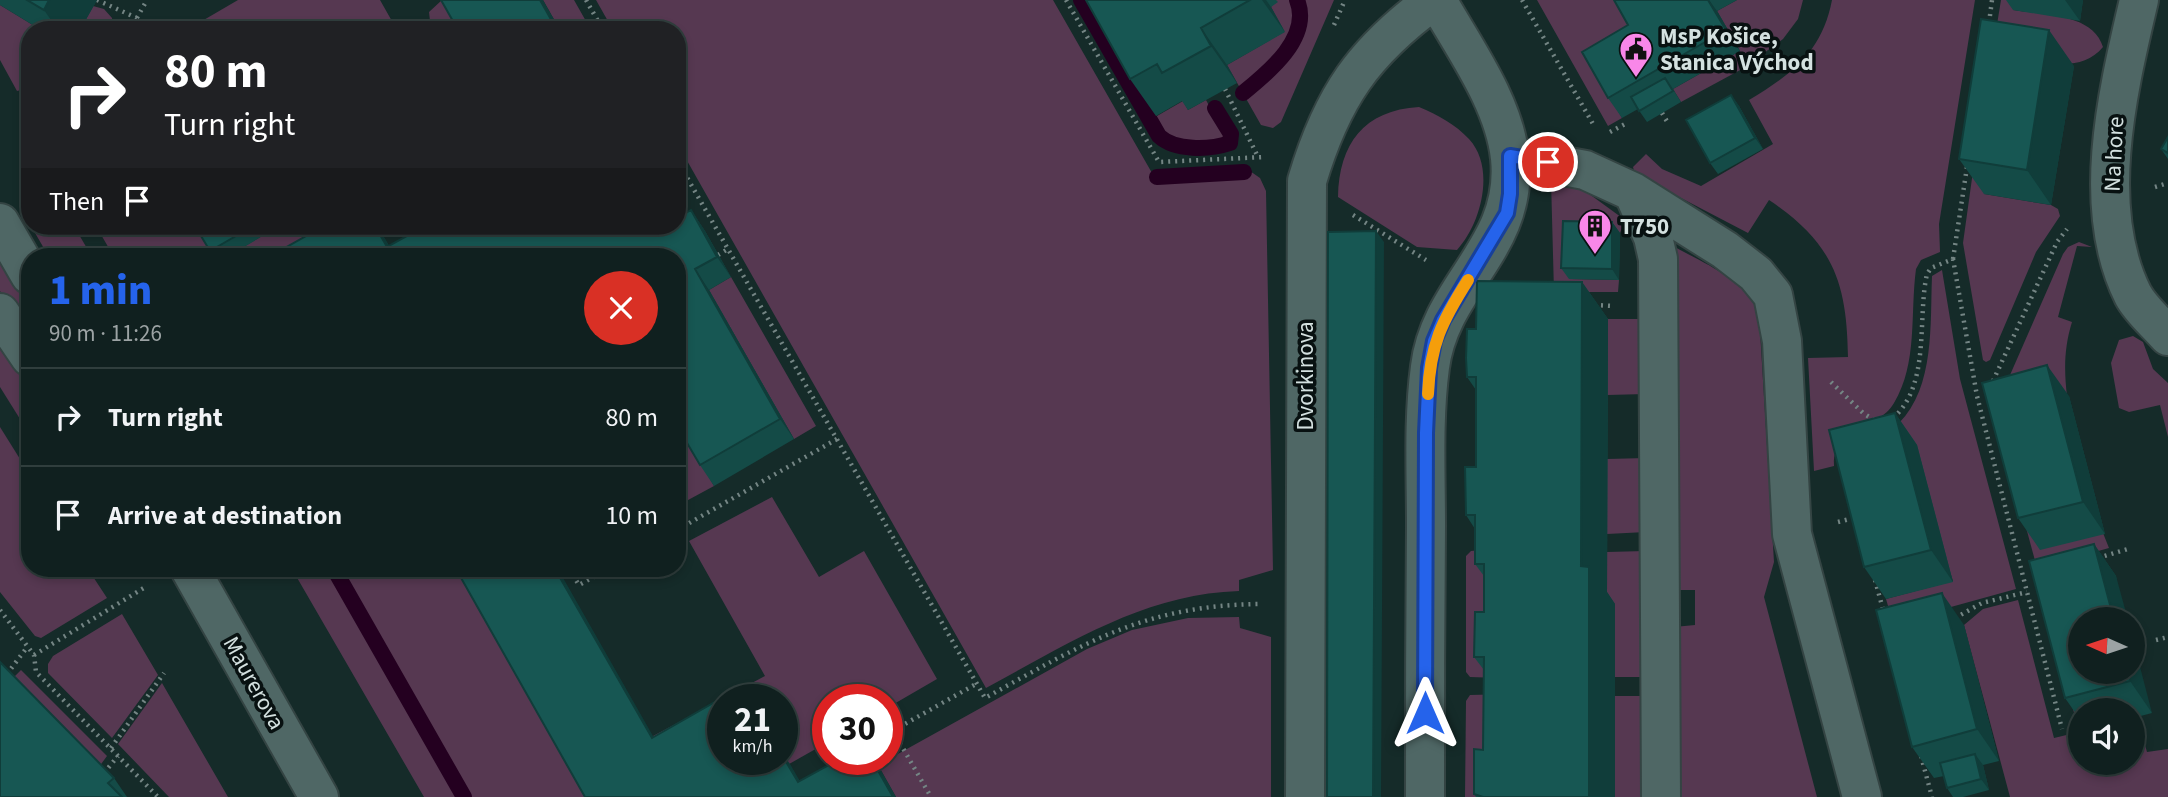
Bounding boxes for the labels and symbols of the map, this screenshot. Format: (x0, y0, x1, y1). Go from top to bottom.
place label: MsP Košice, Stanica Východ (1660, 20, 1814, 79)
public building icon: MsP Košice, Stanica Východ (1617, 30, 1655, 79)
street label: Na hore (2096, 116, 2132, 192)
pin (1518, 132, 1578, 192)
building icon: T750 (1576, 207, 1614, 256)
place label: T750 (1620, 210, 1669, 243)
street label: Dvorkinova (1289, 321, 1322, 431)
north arrow (2068, 607, 2146, 684)
street label: Maurerova (215, 630, 293, 736)
position arrow (1388, 676, 1462, 750)
speed limit sign: 30 (812, 684, 903, 775)

